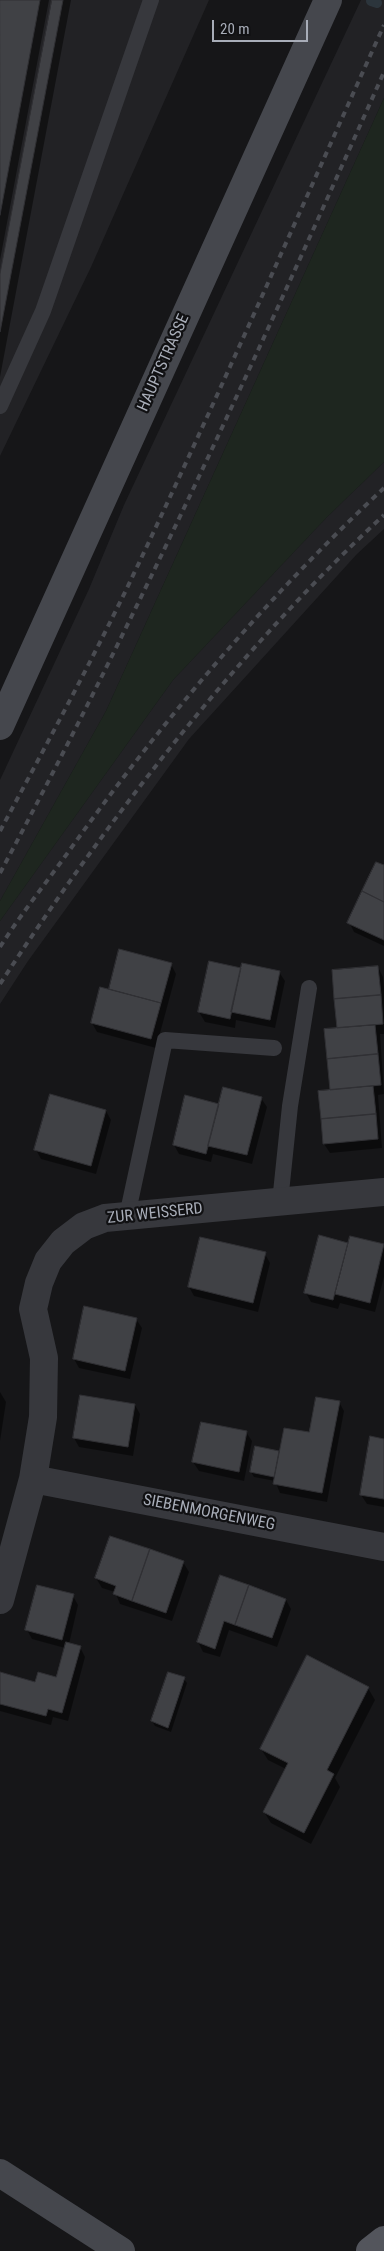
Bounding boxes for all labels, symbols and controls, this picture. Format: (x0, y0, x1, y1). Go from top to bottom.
scale bar (214, 10, 310, 42)
text: 20 m (220, 20, 250, 38)
street label: HAUPTSTRASSE (134, 312, 194, 414)
street label: ZUR WEISSERD (106, 1199, 204, 1229)
street label: SIEBENMORGENWEG (141, 1491, 277, 1535)

